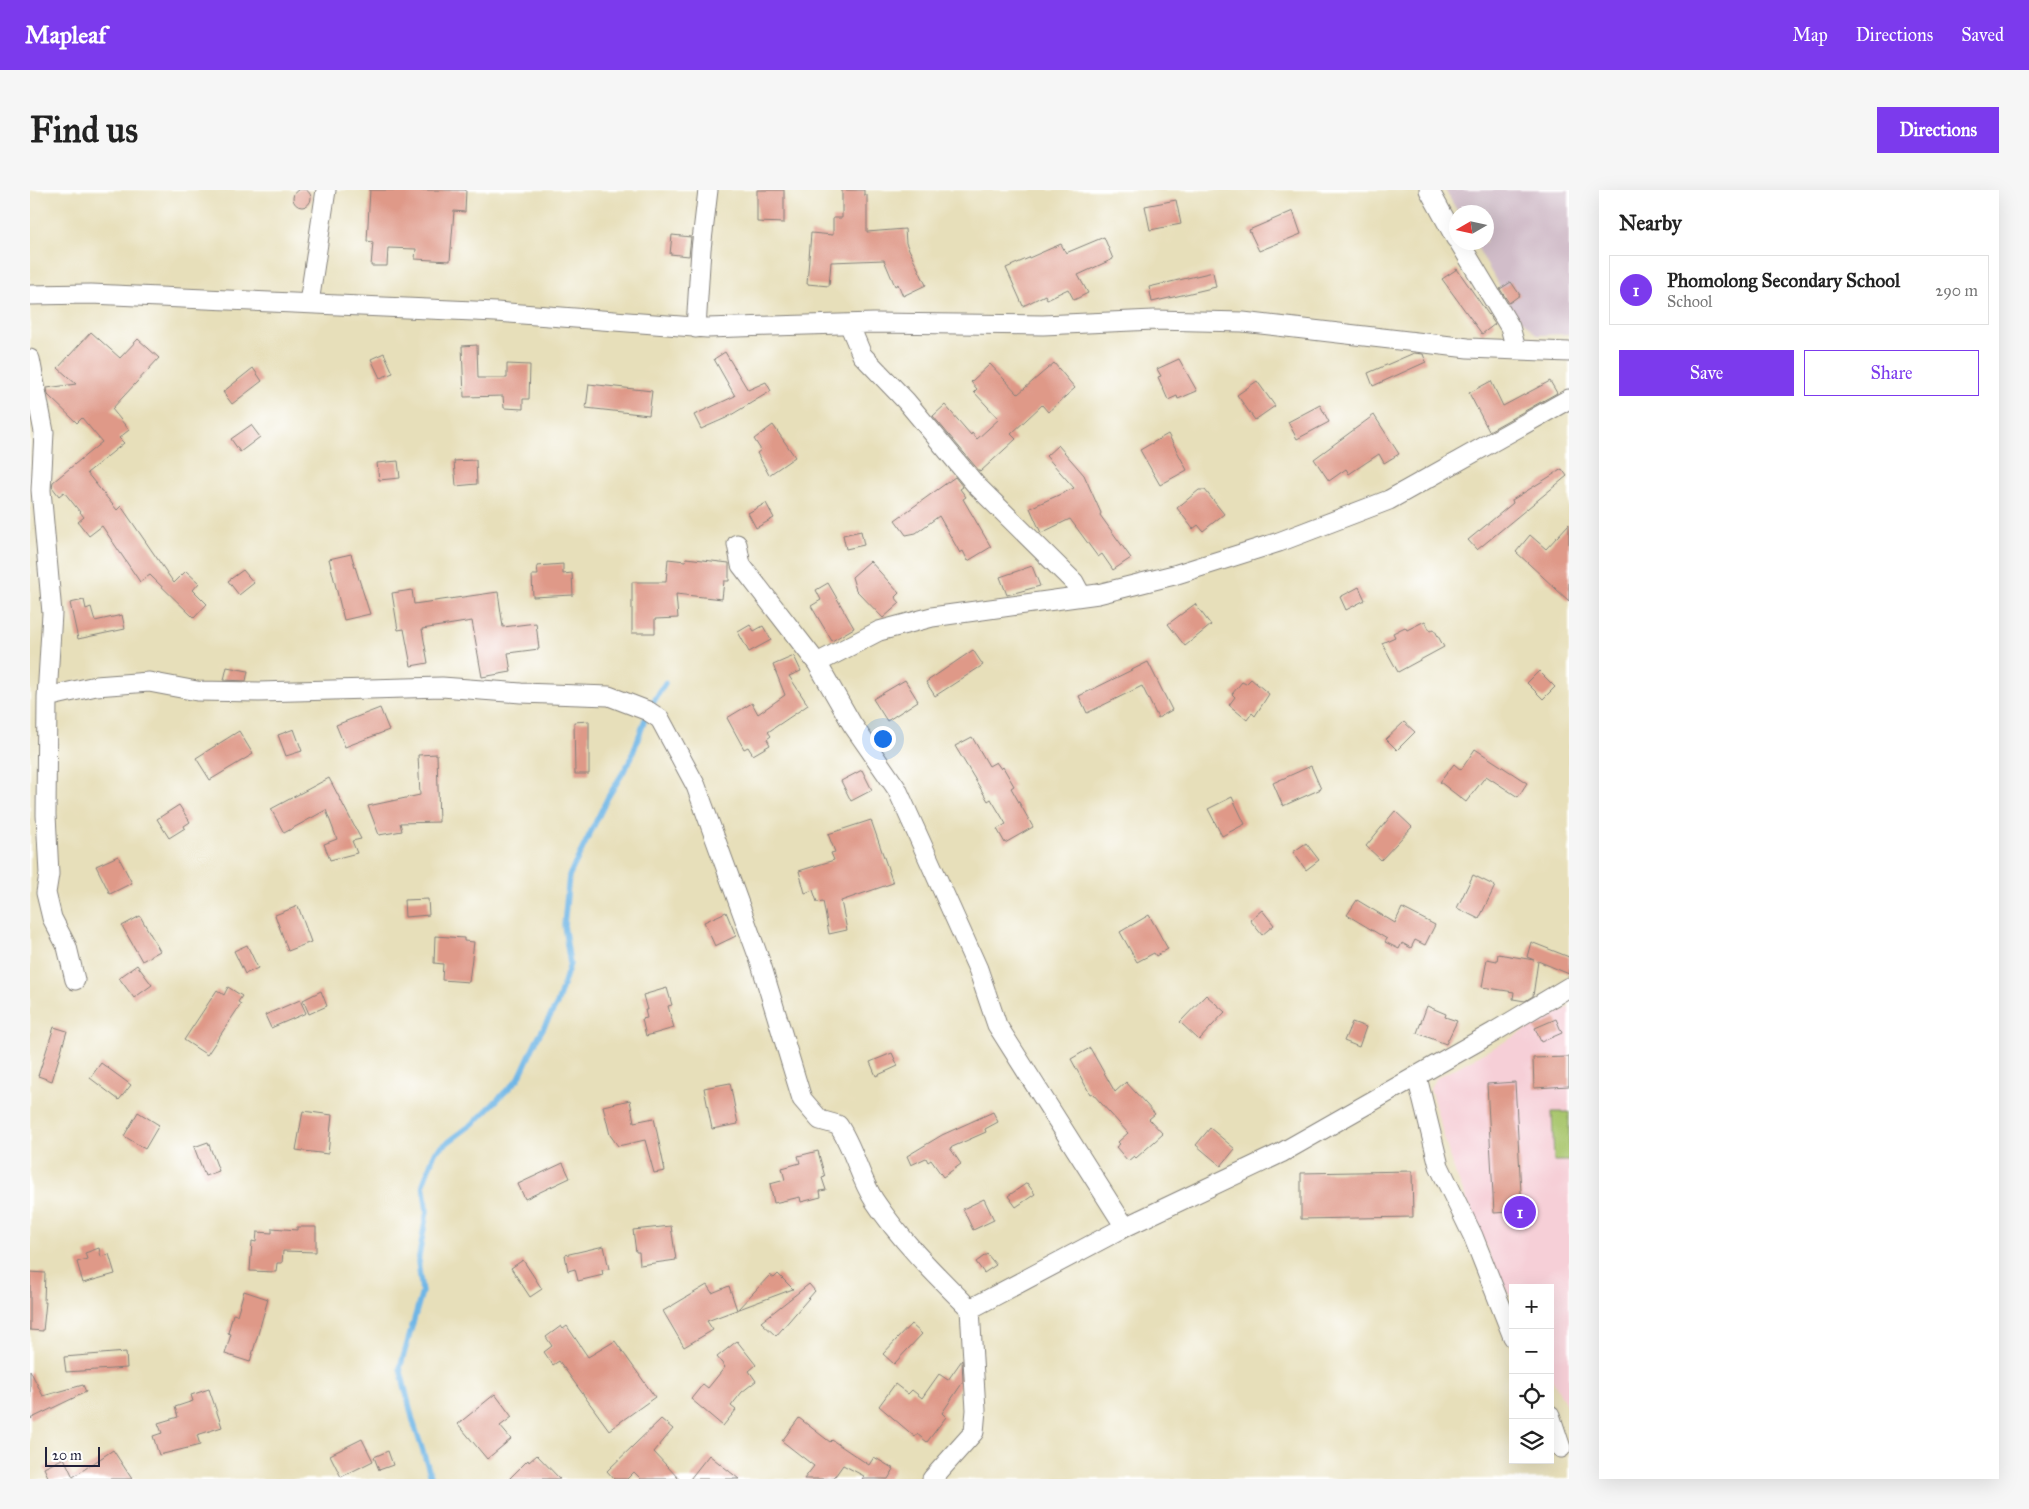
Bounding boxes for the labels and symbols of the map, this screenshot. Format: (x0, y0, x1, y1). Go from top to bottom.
north arrow (1449, 205, 1494, 250)
your location (870, 726, 896, 752)
pin: 1 (1504, 1193, 1536, 1231)
scale bar (45, 1444, 100, 1467)

